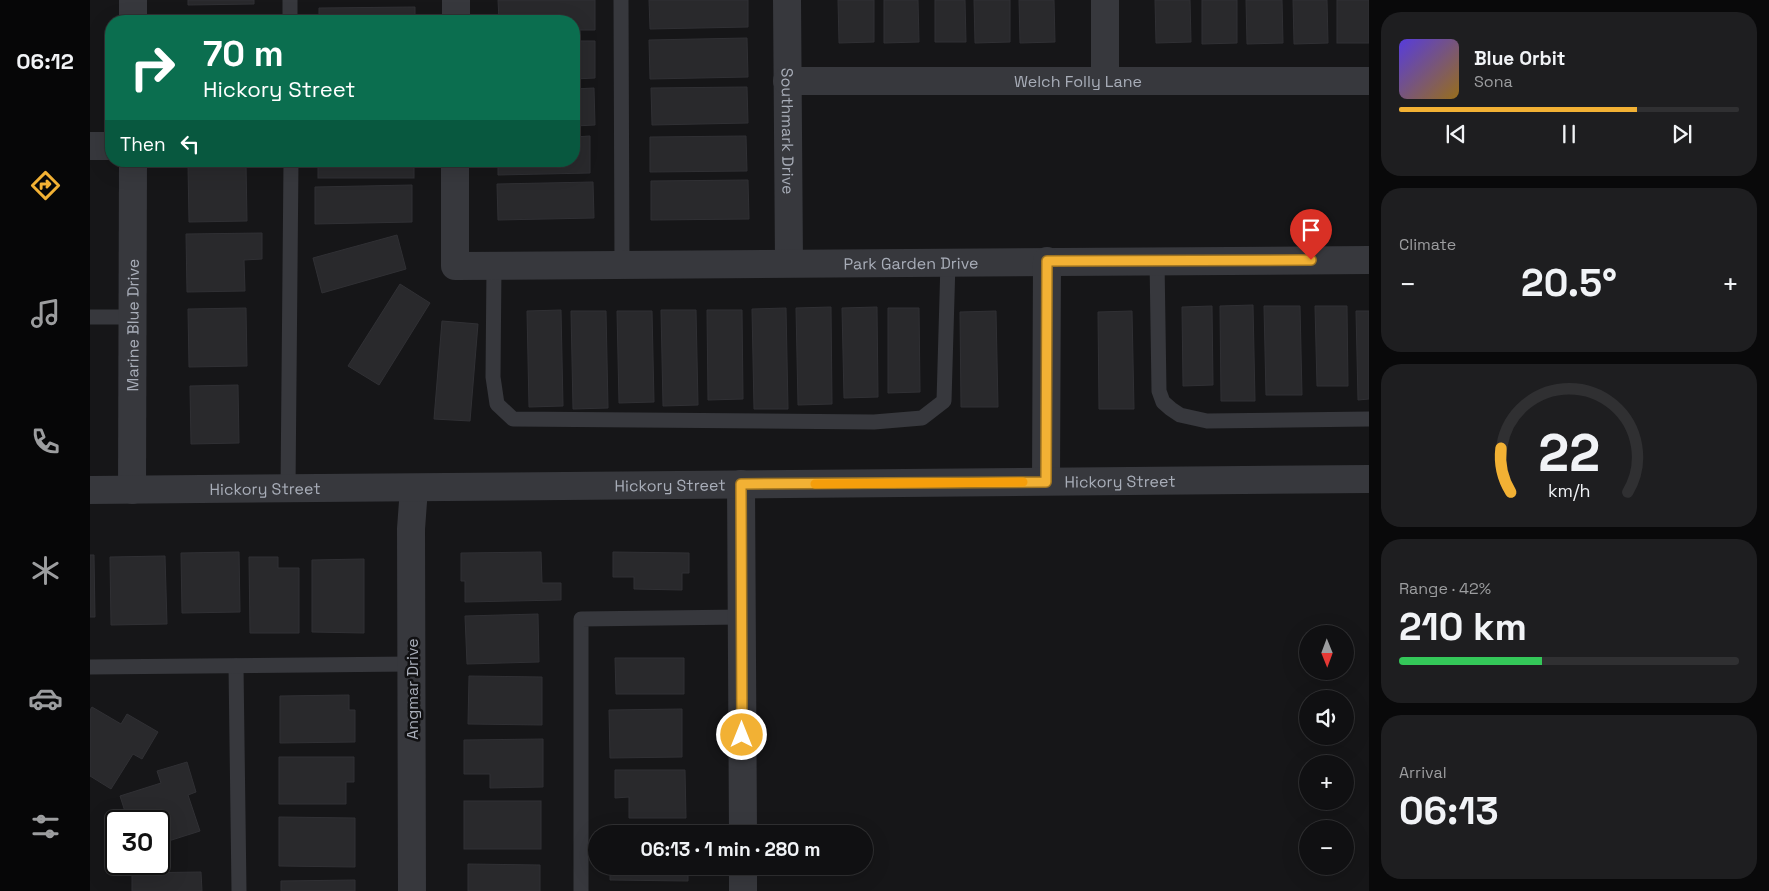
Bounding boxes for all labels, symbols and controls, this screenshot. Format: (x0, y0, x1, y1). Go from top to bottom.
text: 70 m (203, 32, 284, 76)
icon: right (120, 35, 185, 100)
text: Blue Orbit (1474, 46, 1565, 71)
text: 06:12 (16, 47, 74, 75)
street label: Southmark Drive (777, 68, 798, 194)
street label: Welch Folly Lane (1014, 71, 1142, 92)
text: Sona (1474, 71, 1513, 92)
text: Hickory Street (203, 75, 355, 103)
icon: previous (1442, 120, 1470, 148)
icon: pause (1555, 120, 1583, 148)
icon: next (1668, 120, 1696, 148)
icon: left (176, 130, 204, 158)
text: Then (120, 132, 166, 157)
icon: directions (28, 168, 63, 203)
pin (1290, 209, 1332, 260)
icon: arrive (1297, 216, 1325, 244)
text: Climate (1399, 234, 1456, 255)
street label: Park Garden Drive (843, 253, 979, 274)
street label: Marine Blue Drive (122, 259, 144, 391)
text: 20.5° (1521, 259, 1617, 307)
text: − (1399, 266, 1416, 302)
text: + (1722, 266, 1739, 302)
icon: music (28, 296, 63, 331)
text: 22 (1538, 420, 1600, 486)
icon: phone (28, 424, 63, 459)
street label: Hickory Street (1064, 471, 1176, 493)
street label: Hickory Street (614, 475, 726, 496)
street label: Hickory Street (209, 478, 321, 500)
text: km/h (1548, 479, 1590, 502)
icon: climate (28, 553, 63, 588)
text: Range · 42% (1399, 578, 1491, 599)
text: 210 km (1399, 603, 1527, 651)
north arrow (1299, 625, 1354, 680)
map controls (1299, 625, 1354, 875)
street label: Angmar Drive (402, 638, 423, 740)
icon: car (28, 681, 63, 716)
button: sound (1299, 690, 1354, 745)
position arrow (715, 708, 767, 760)
button: + (1299, 755, 1354, 810)
text: Arrival (1399, 762, 1447, 783)
text: 06:13 (1399, 787, 1499, 835)
icon: filters (28, 809, 63, 844)
speed limit sign: 30 (105, 810, 170, 875)
button: − (1299, 820, 1354, 875)
text: 06:13 · 1 min · 280 m (641, 837, 820, 862)

